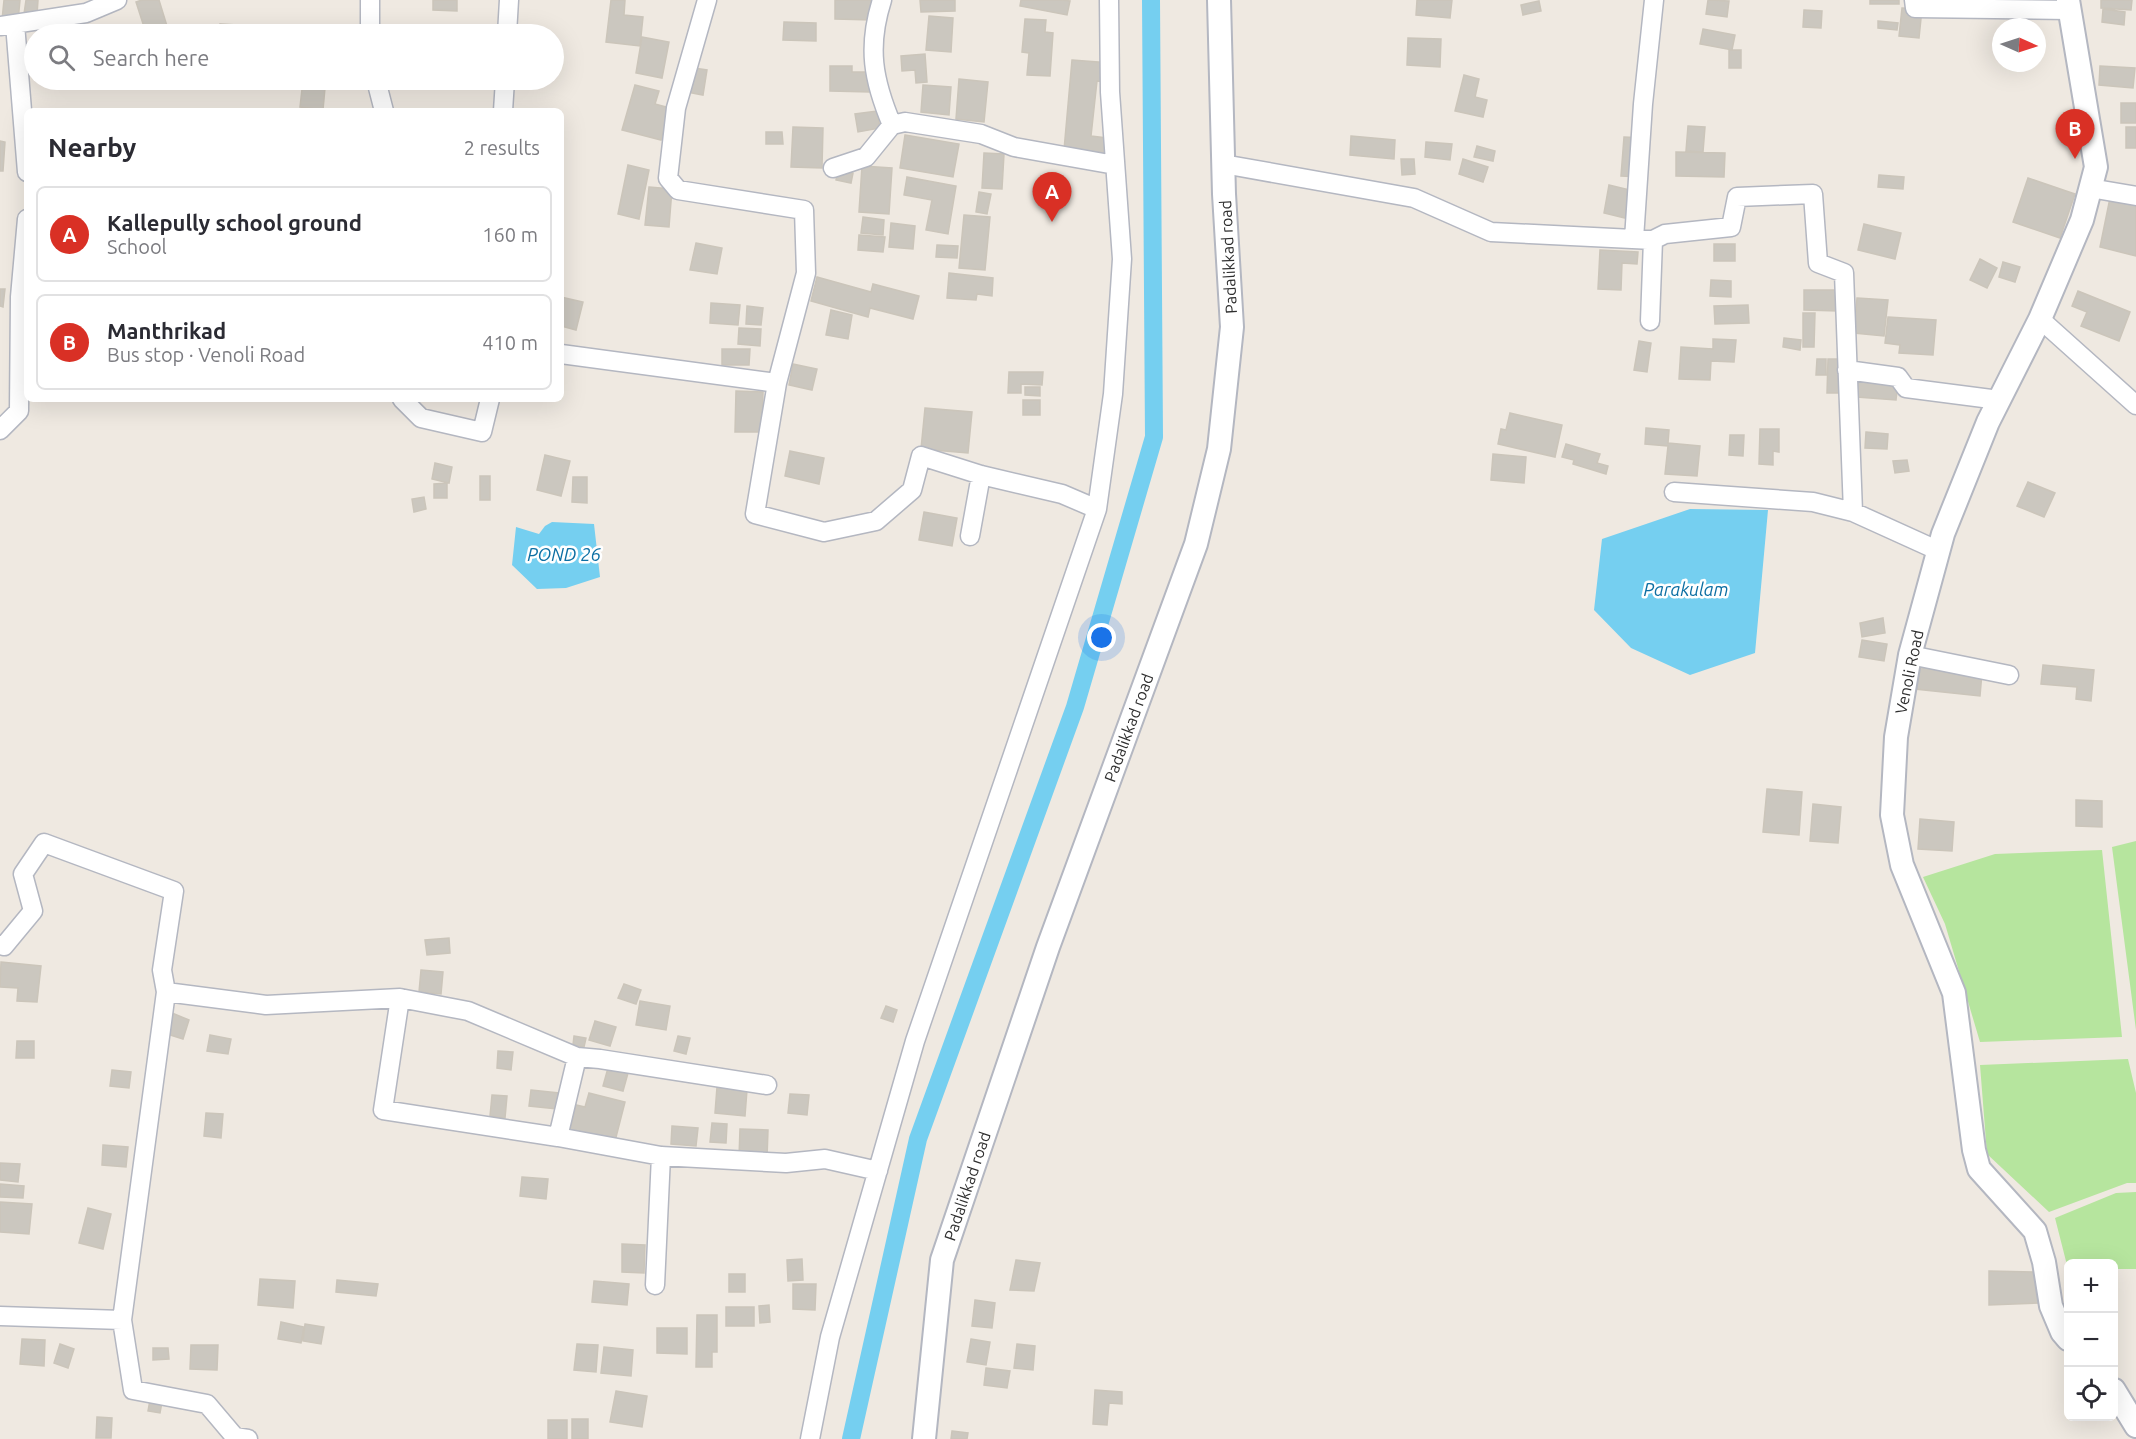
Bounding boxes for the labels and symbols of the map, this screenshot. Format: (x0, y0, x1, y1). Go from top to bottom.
north arrow (1992, 18, 2046, 72)
pin: B (2056, 110, 2094, 159)
pin: A (1032, 172, 1072, 222)
street label: Padalikkad road (1216, 200, 1240, 314)
water label: POND 26 (527, 544, 601, 564)
water label: Parakulam (1644, 579, 1729, 599)
your location (1087, 623, 1116, 652)
street label: Venoli Road (1891, 628, 1927, 716)
street label: Padalikkad road (1100, 671, 1157, 784)
street label: Padalikkad road (940, 1129, 994, 1243)

